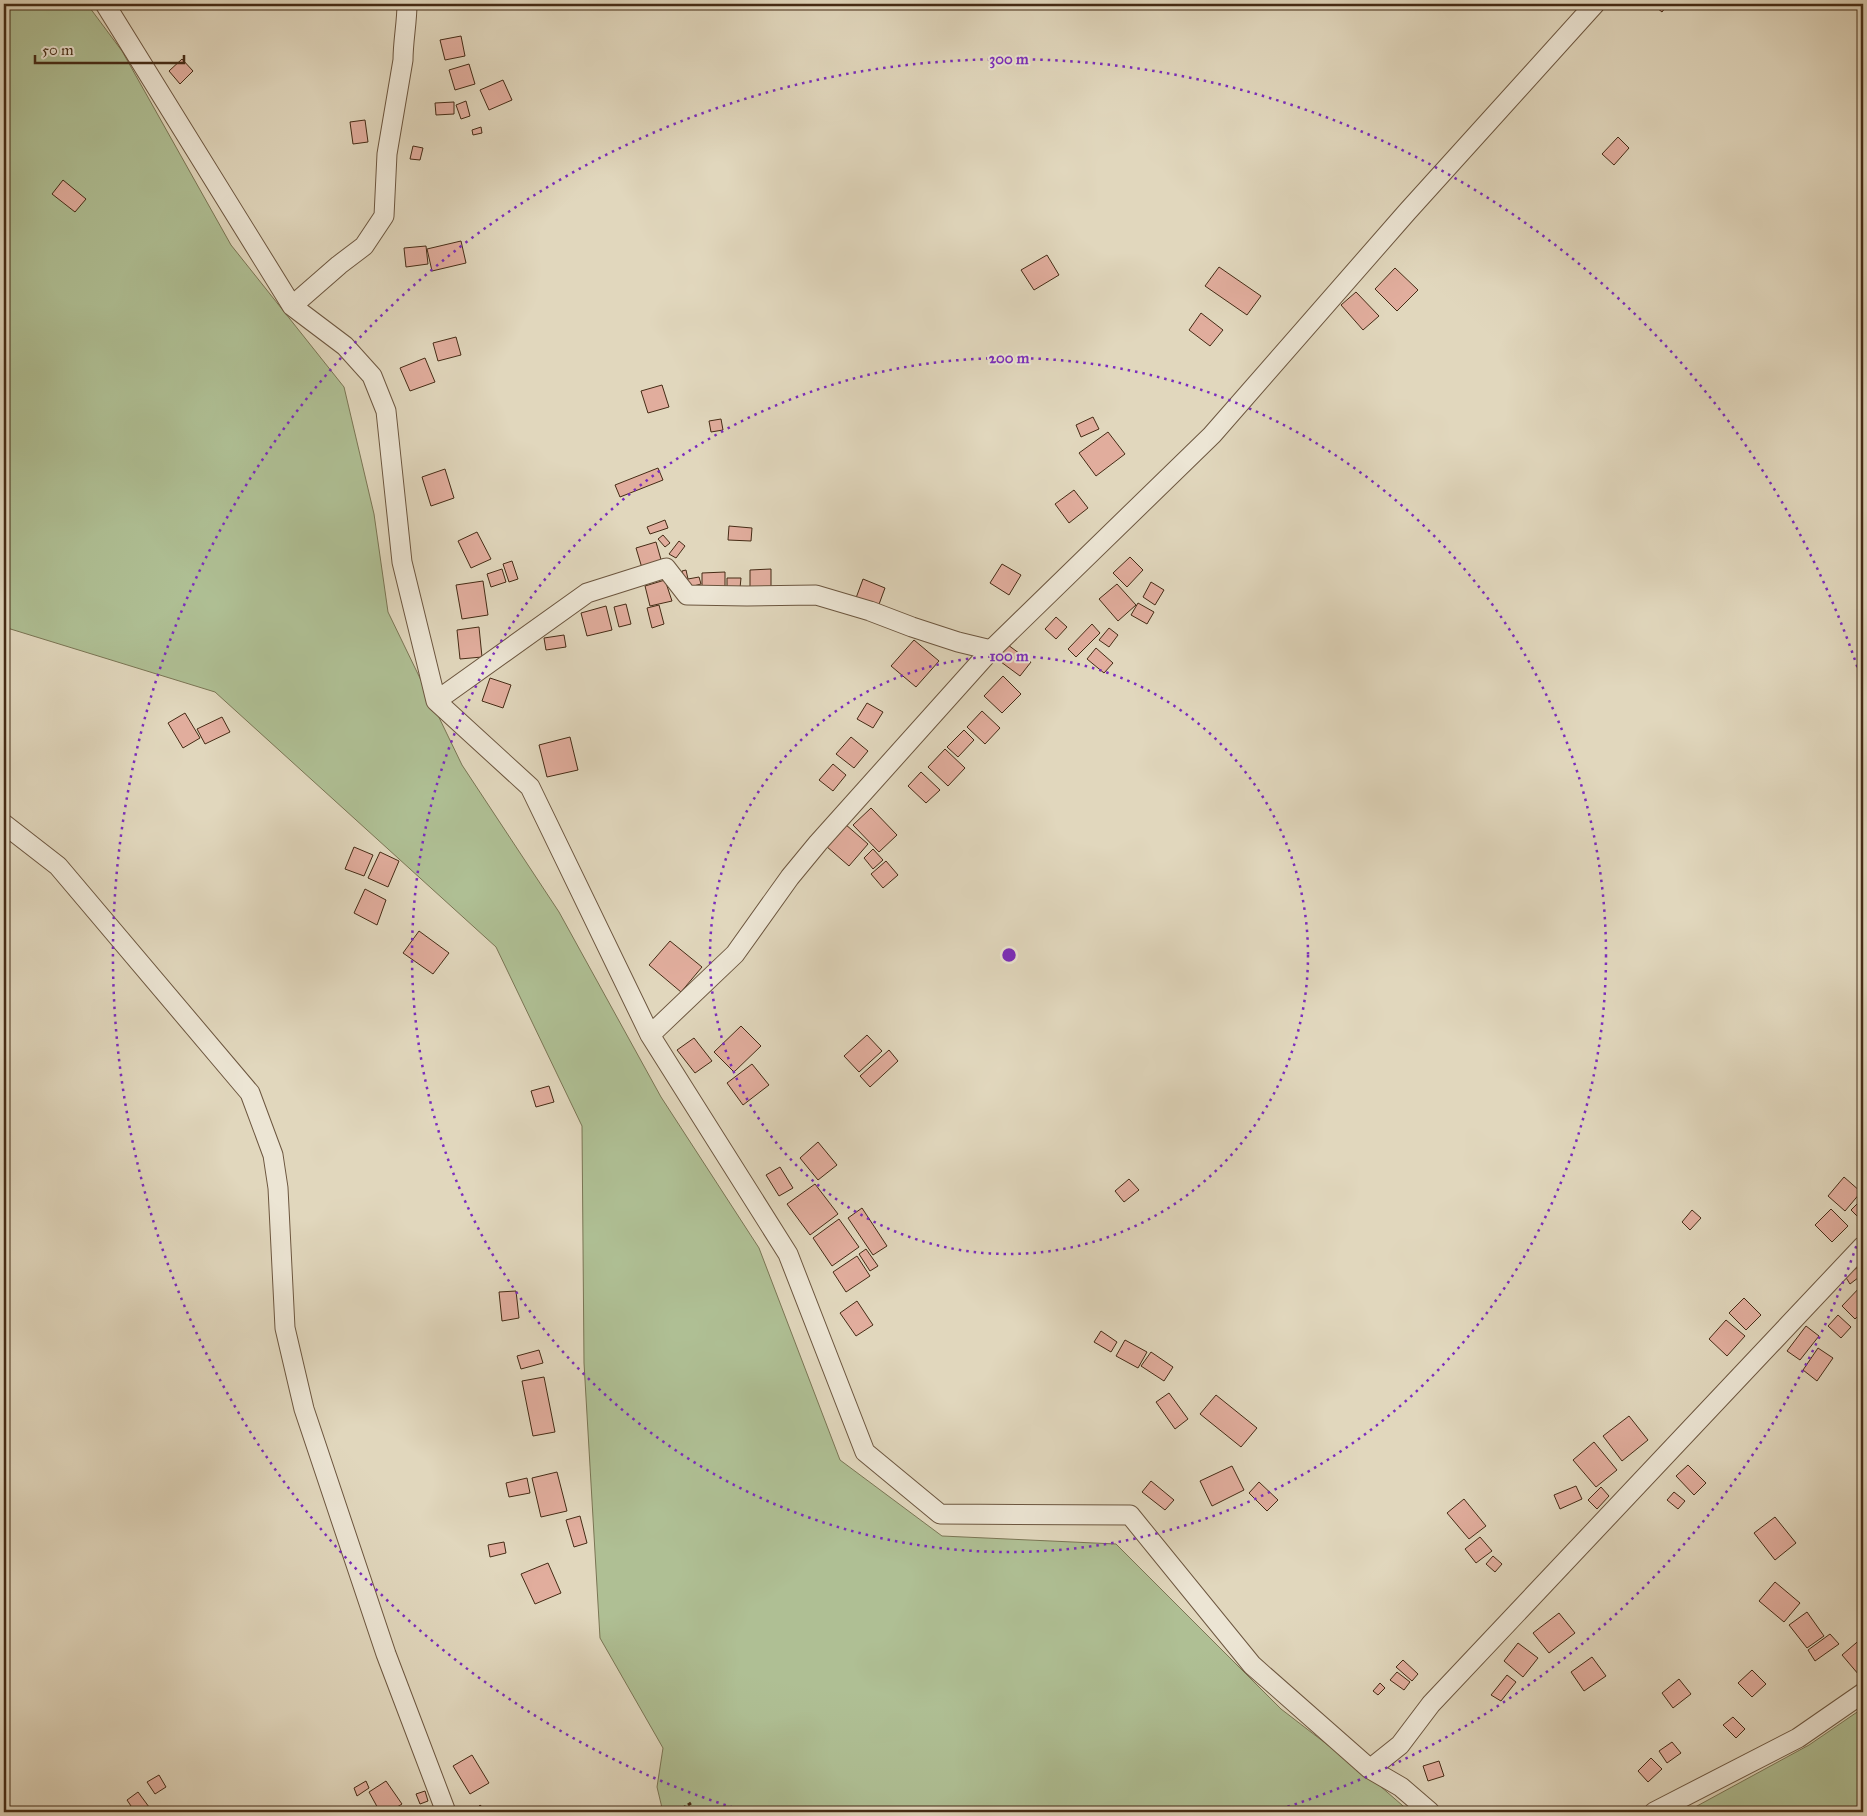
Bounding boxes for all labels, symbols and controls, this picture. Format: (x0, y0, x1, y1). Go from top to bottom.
scale bar (35, 32, 184, 64)
text: 50 m (42, 41, 74, 59)
text: 300 m (989, 50, 1029, 69)
text: 200 m (989, 349, 1030, 367)
text: 100 m (989, 647, 1029, 665)
centre of rings (1000, 946, 1018, 964)

